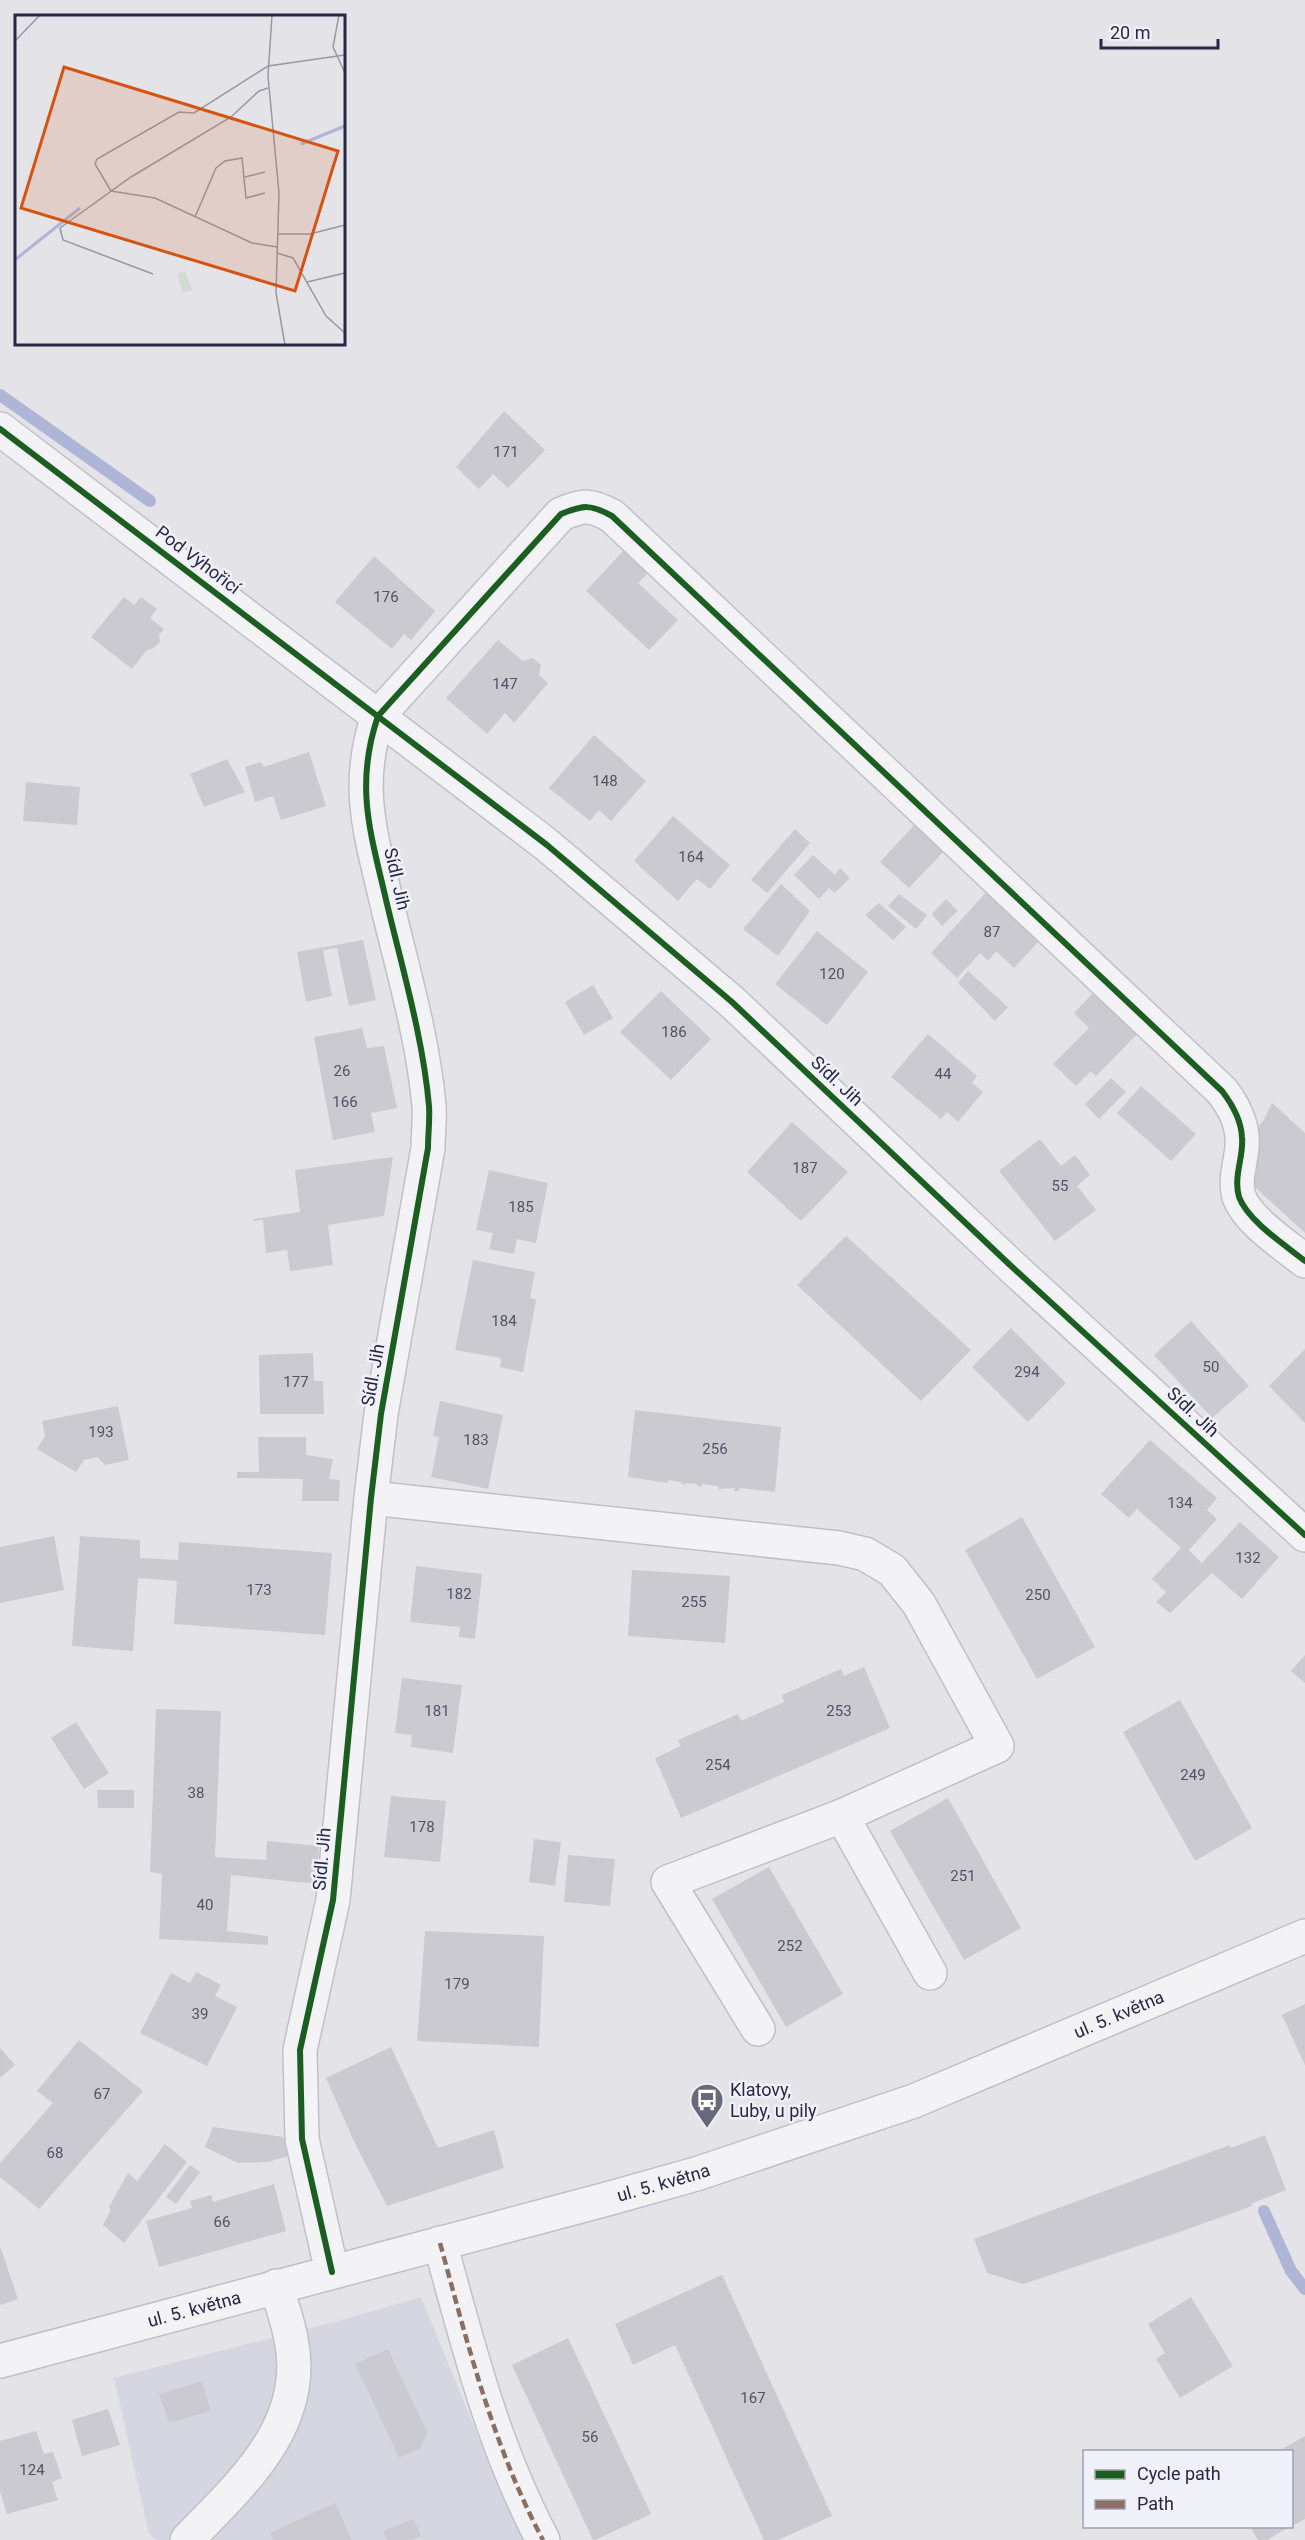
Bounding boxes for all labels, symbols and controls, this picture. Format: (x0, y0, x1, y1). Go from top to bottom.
scale bar (1101, 12, 1218, 50)
inset map (15, 15, 345, 345)
text: 20 m (1110, 22, 1150, 43)
house number: 171 (493, 443, 519, 461)
street label: Pod Výhořicí (152, 521, 245, 599)
house number: 176 (373, 588, 399, 606)
house number: 147 (492, 675, 518, 693)
house number: 148 (592, 772, 618, 790)
street label: Sídl. Jih (380, 846, 415, 912)
house number: 164 (678, 848, 704, 866)
house number: 87 (984, 923, 1000, 941)
house number: 120 (819, 965, 845, 983)
house number: 186 (661, 1023, 687, 1041)
street label: Sídl. Jih (807, 1051, 868, 1110)
house number: 26 (334, 1062, 350, 1080)
house number: 44 (935, 1065, 952, 1083)
house number: 166 (332, 1093, 358, 1111)
house number: 187 (792, 1159, 818, 1177)
house number: 55 (1052, 1177, 1068, 1195)
house number: 185 (508, 1198, 534, 1216)
house number: 184 (491, 1312, 517, 1330)
street label: Sídl. Jih (357, 1342, 388, 1408)
house number: 50 (1203, 1358, 1219, 1376)
house number: 294 (1014, 1363, 1040, 1381)
house number: 177 (283, 1373, 309, 1391)
street label: Sídl. Jih (1163, 1382, 1224, 1441)
house number: 193 (88, 1423, 114, 1441)
house number: 183 (463, 1431, 489, 1449)
house number: 256 (702, 1440, 728, 1458)
house number: 134 (1167, 1494, 1193, 1512)
house number: 132 (1235, 1549, 1261, 1567)
house number: 173 (246, 1581, 272, 1599)
house number: 182 (446, 1585, 472, 1603)
house number: 250 (1025, 1586, 1051, 1604)
house number: 255 (681, 1593, 707, 1611)
house number: 181 (424, 1702, 450, 1720)
house number: 253 (826, 1702, 852, 1720)
house number: 254 (705, 1756, 731, 1774)
house number: 249 (1180, 1766, 1206, 1784)
house number: 38 (188, 1784, 204, 1802)
house number: 178 (409, 1818, 435, 1836)
street label: Sídl. Jih (308, 1827, 335, 1891)
house number: 251 (950, 1867, 976, 1885)
house number: 40 (197, 1896, 213, 1914)
house number: 252 (777, 1937, 803, 1955)
house number: 179 (444, 1975, 470, 1993)
street label: ul. 5. května (1070, 1986, 1167, 2042)
house number: 39 (192, 2005, 208, 2023)
place label: Klatovy, Luby, u pily (730, 2079, 817, 2121)
bus stop icon: Klatovy, Luby, u pily (689, 2082, 725, 2129)
house number: 67 (94, 2085, 110, 2103)
house number: 68 (47, 2144, 63, 2162)
street label: ul. 5. května (614, 2159, 713, 2206)
house number: 66 (214, 2213, 230, 2231)
street label: ul. 5. května (145, 2286, 243, 2331)
house number: 167 (740, 2389, 766, 2407)
house number: 56 (582, 2428, 598, 2446)
legend (1083, 2450, 1293, 2528)
house number: 124 (19, 2461, 45, 2479)
text: Cycle path (1137, 2463, 1221, 2484)
text: Path (1137, 2493, 1174, 2514)

